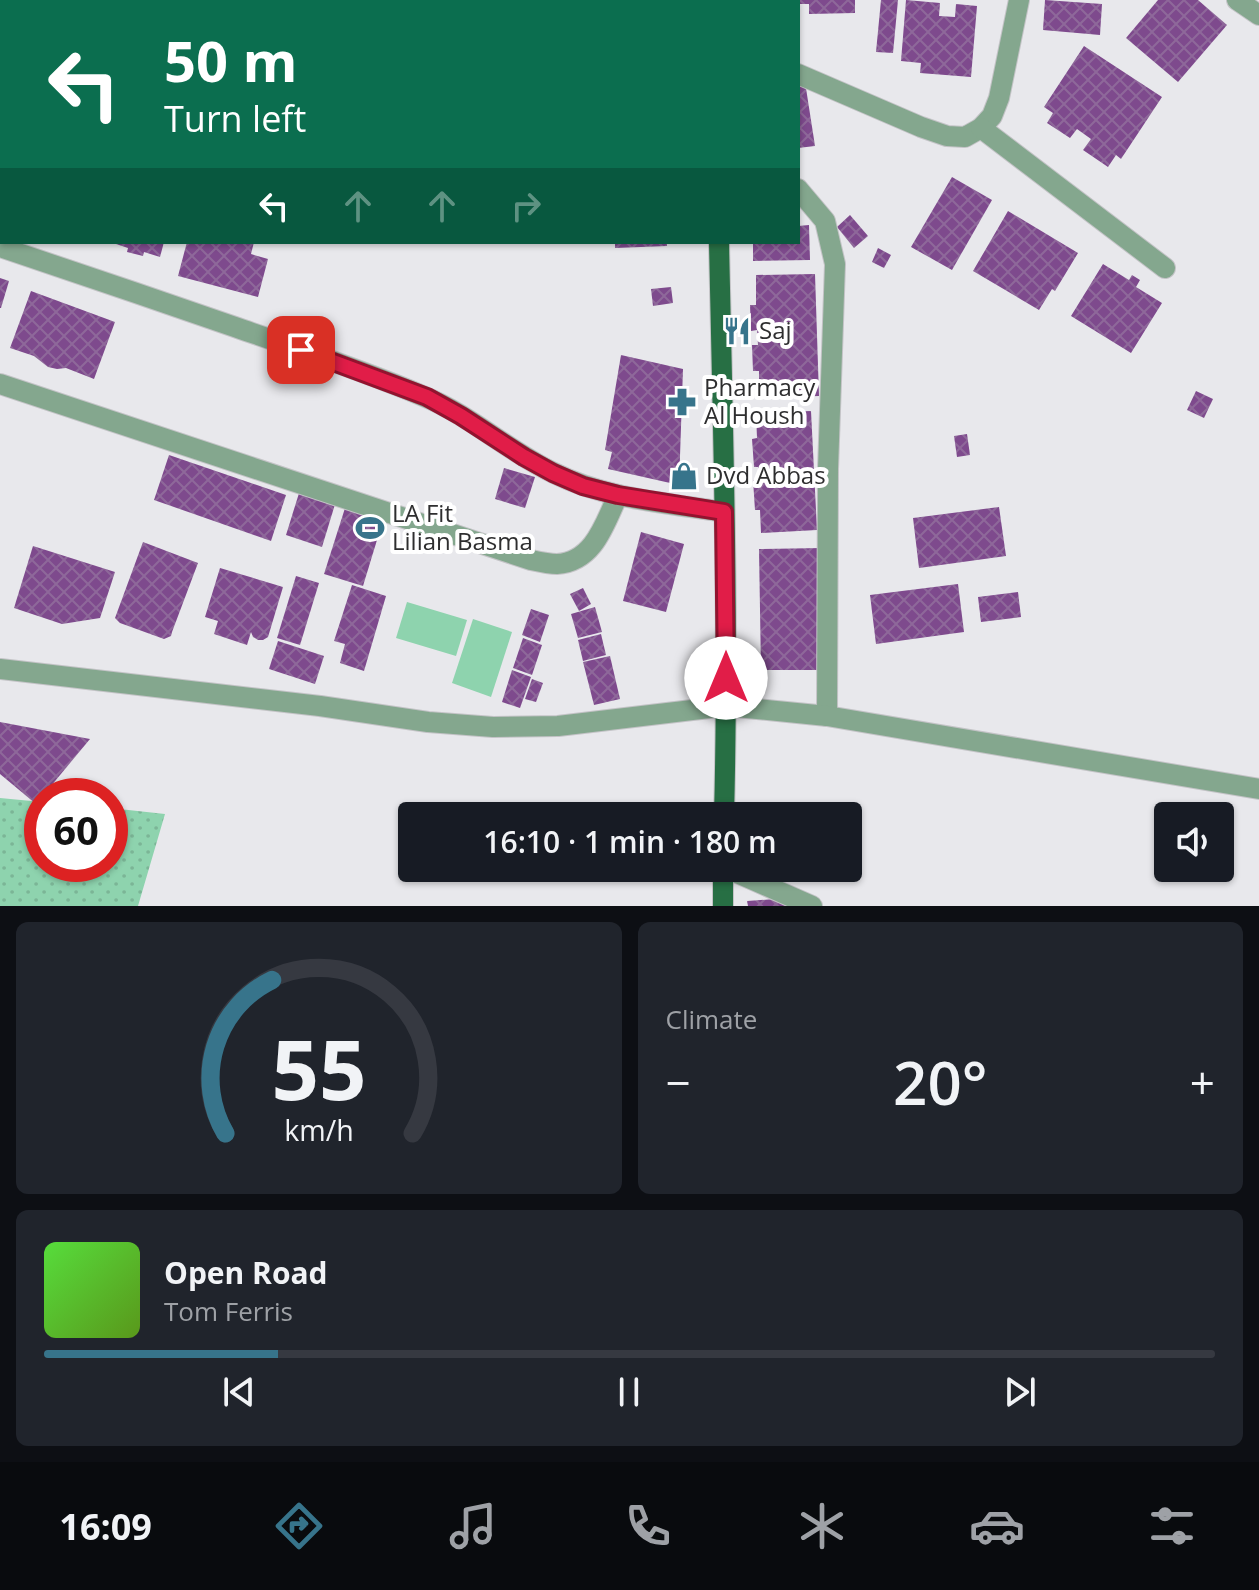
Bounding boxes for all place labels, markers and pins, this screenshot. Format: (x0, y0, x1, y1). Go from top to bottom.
place label: Saj (759, 313, 792, 346)
pin (267, 316, 335, 384)
restaurant icon: Saj (722, 316, 752, 346)
place label: Pharmacy Al Housh (704, 370, 816, 431)
pharmacy icon: Pharmacy Al Housh (667, 387, 697, 417)
place label: Dvd Abbas (706, 458, 826, 491)
shop icon: Dvd Abbas (669, 461, 699, 491)
place label: LA Fit Lilian Basma (392, 496, 533, 557)
sports icon: LA Fit Lilian Basma (355, 513, 385, 543)

